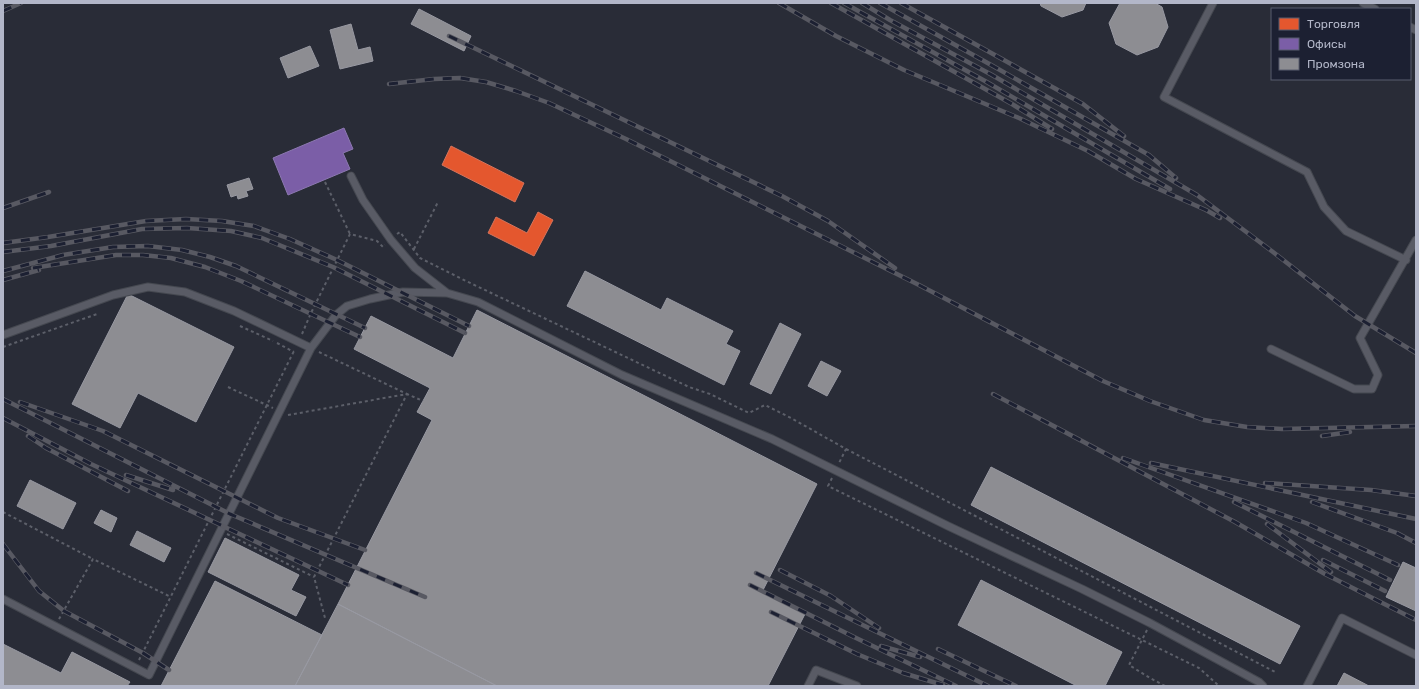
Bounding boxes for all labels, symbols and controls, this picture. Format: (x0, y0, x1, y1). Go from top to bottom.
legend (1271, 8, 1411, 80)
text: Торговля (1307, 17, 1360, 31)
text: Офисы (1307, 37, 1346, 51)
text: Промзона (1307, 57, 1365, 71)

